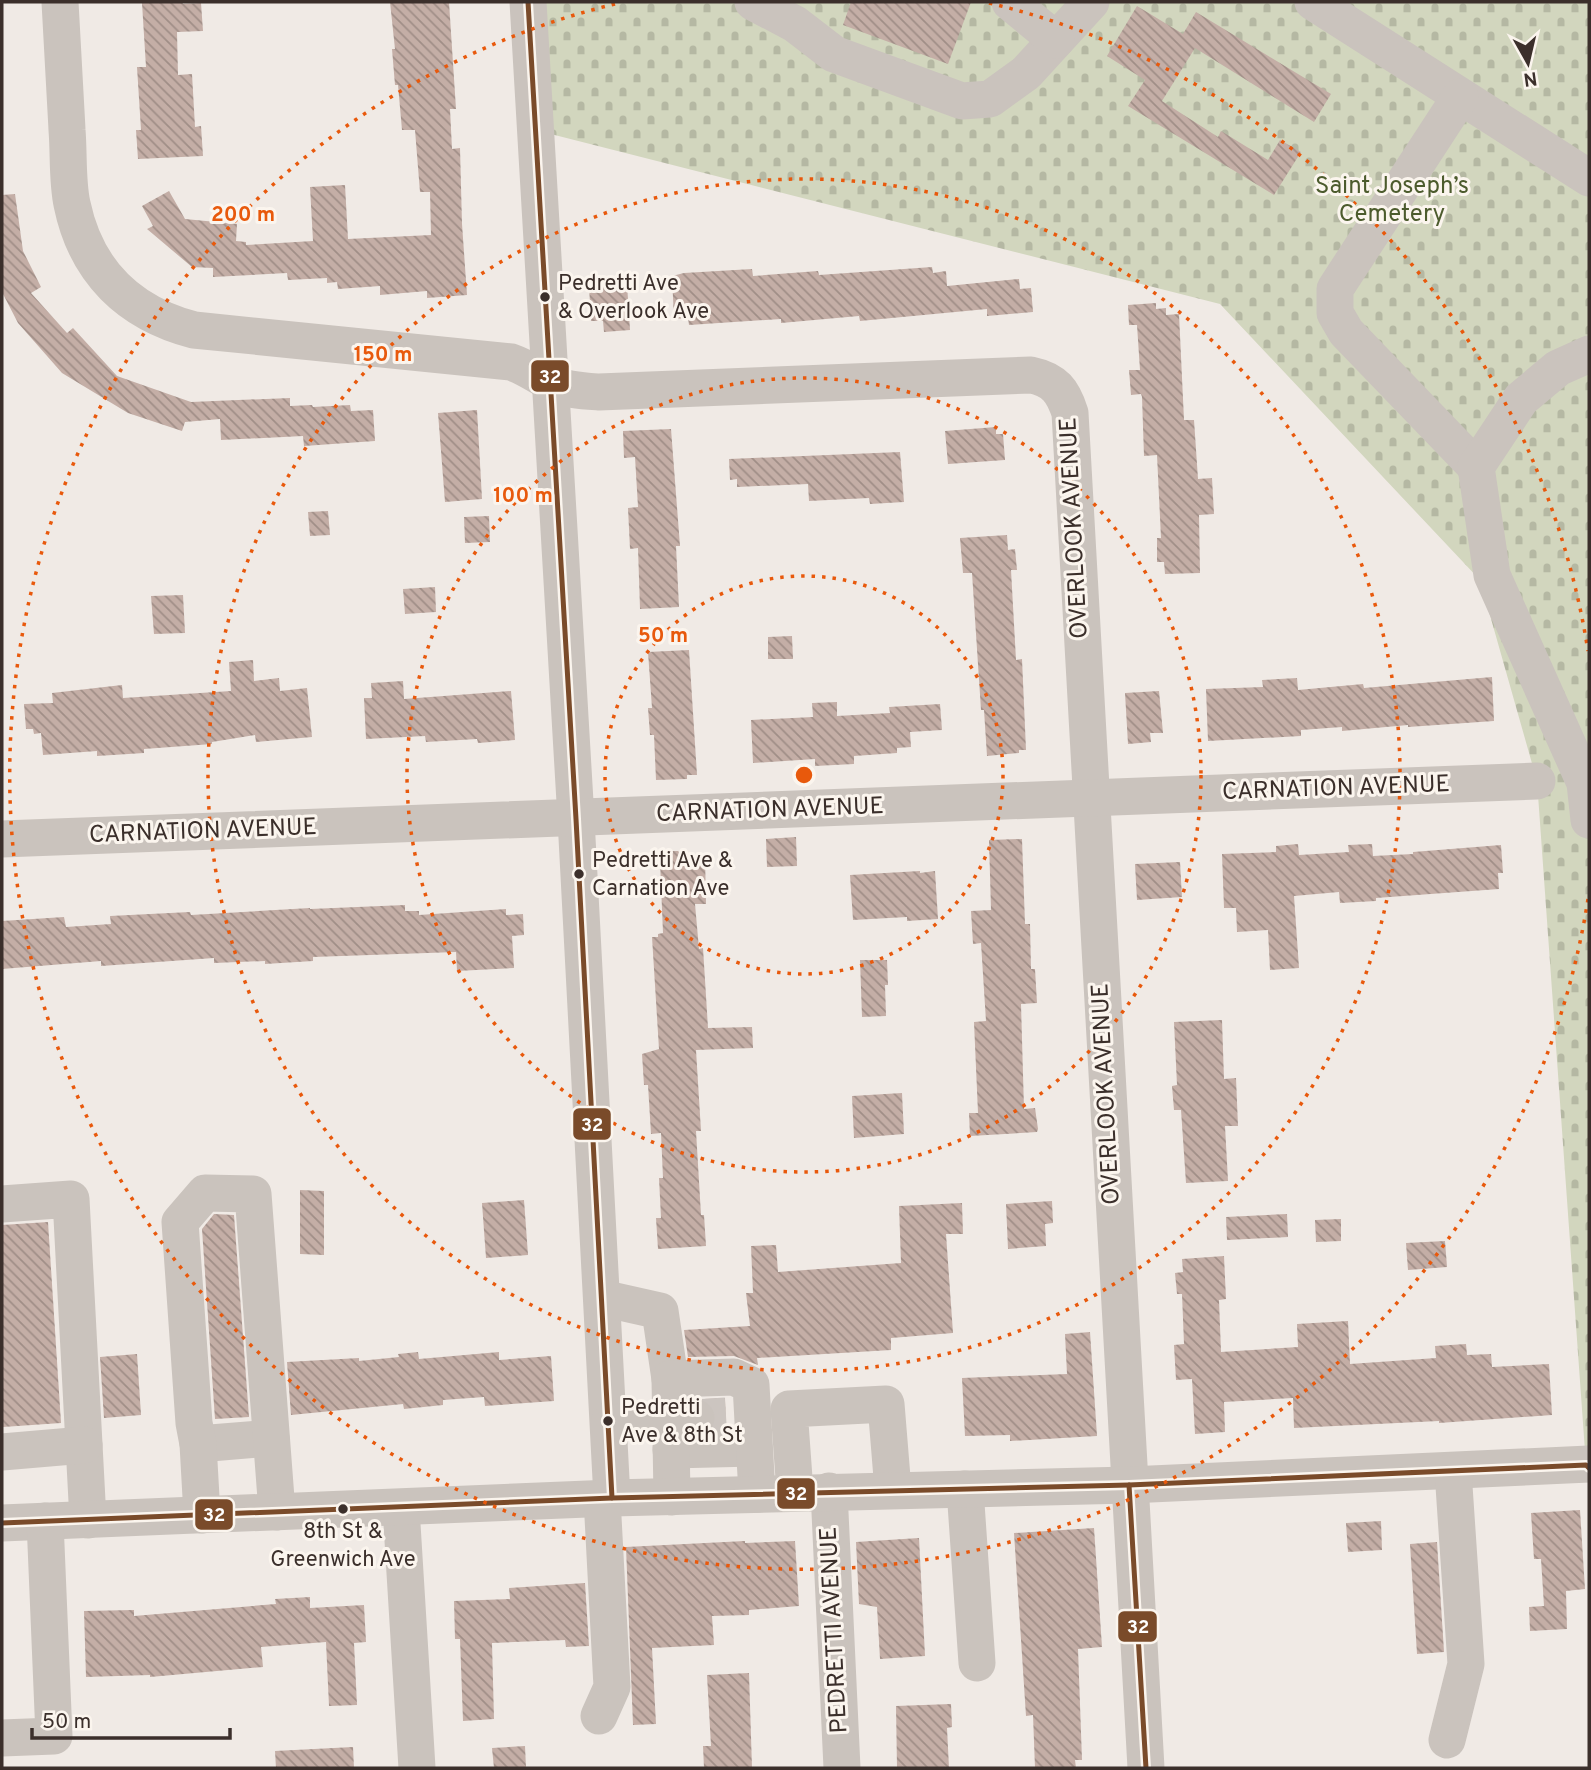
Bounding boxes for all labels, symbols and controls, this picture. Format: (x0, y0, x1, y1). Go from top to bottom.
north arrow (1493, 28, 1563, 98)
text: N (1522, 65, 1539, 91)
park label: Saint Joseph’s Cemetery (1315, 172, 1469, 230)
text: 200 m (211, 202, 275, 229)
place label: Pedretti Ave & Overlook Ave (558, 271, 709, 326)
marker: Pedretti Ave & Overlook Ave (538, 290, 552, 304)
text: 150 m (354, 342, 412, 369)
line badge: 32 (530, 359, 570, 393)
text: 32 (539, 366, 561, 390)
street label: OVERLOOK AVENUE (1054, 416, 1096, 640)
text: 100 m (493, 483, 553, 510)
text: 50 m (638, 623, 688, 650)
centre of rings (792, 763, 816, 787)
street label: CARNATION AVENUE (1222, 770, 1450, 808)
street label: CARNATION AVENUE (656, 792, 884, 830)
street label: CARNATION AVENUE (89, 813, 317, 851)
place label: Pedretti Ave & Carnation Ave (592, 848, 733, 903)
marker: Pedretti Ave & Carnation Ave (572, 867, 586, 881)
street label: OVERLOOK AVENUE (1086, 982, 1128, 1206)
line badge: 32 (572, 1107, 612, 1141)
text: 32 (581, 1114, 603, 1138)
place label: Pedretti Ave & 8th St (621, 1395, 743, 1450)
marker: Pedretti Ave & 8th St (601, 1414, 615, 1428)
line badge: 32 (776, 1477, 816, 1510)
text: 32 (785, 1483, 807, 1507)
line badge: 32 (194, 1498, 234, 1531)
marker: 8th St & Greenwich Ave (336, 1502, 350, 1516)
text: 32 (203, 1504, 225, 1528)
place label: 8th St & Greenwich Ave (270, 1519, 416, 1574)
street label: PEDRETTI AVENUE (815, 1526, 855, 1734)
line badge: 32 (1117, 1610, 1158, 1643)
text: 32 (1127, 1616, 1149, 1640)
scale bar (32, 1696, 229, 1740)
text: 50 m (42, 1709, 91, 1736)

